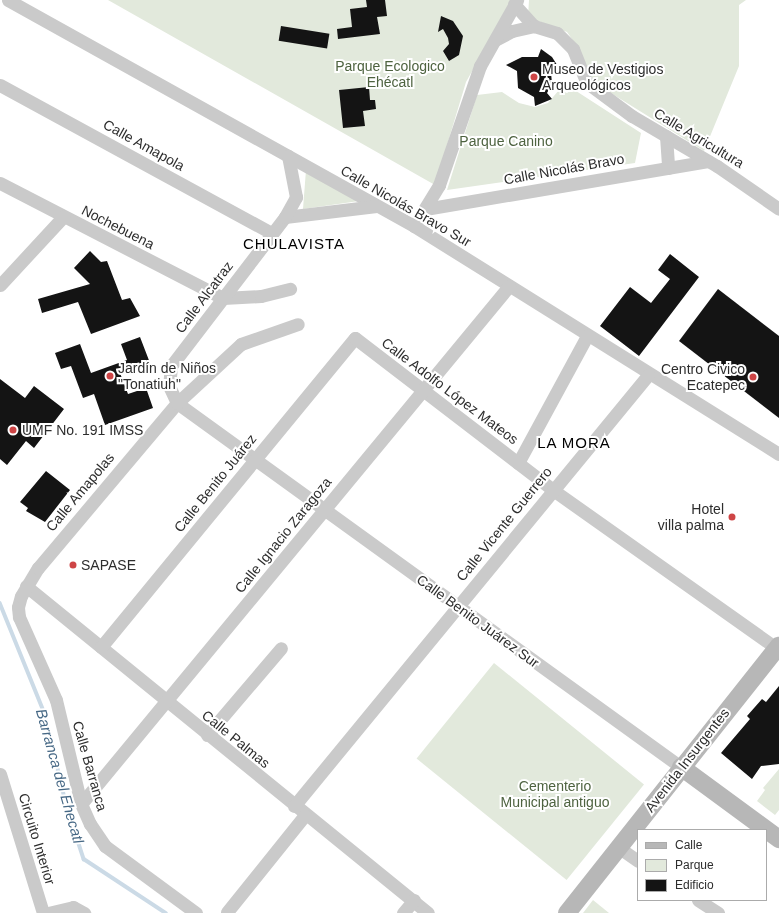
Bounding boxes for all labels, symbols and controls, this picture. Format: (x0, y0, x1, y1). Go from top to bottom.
park label: Parque Ecologico Ehécatl (335, 58, 445, 90)
place label: Museo de Vestigios Arqueológicos (542, 61, 663, 94)
marker: Museo de Vestigios Arqueológicos (529, 72, 539, 82)
street label: Calle Agricultura (651, 104, 747, 172)
street label: Calle Amapola (100, 116, 188, 174)
park label: Parque Canino (459, 133, 553, 149)
street label: Calle Nicolás Bravo (502, 150, 626, 188)
street label: Calle Nicolás Bravo Sur (338, 162, 474, 250)
street label: Nochebuena (79, 201, 157, 253)
district label: CHULAVISTA (243, 235, 345, 253)
street label: Calle Alcatraz (171, 257, 237, 337)
street label: Calle Adolfo López Mateos (378, 334, 522, 448)
place label: Jardín de Niños "Tonatiuh" (118, 360, 216, 392)
place label: Centro Civico Ecatepec (661, 361, 745, 394)
marker: Jardín de Niños "Tonatiuh" (105, 371, 115, 381)
marker: Centro Civico Ecatepec (748, 372, 758, 382)
place label: UMF No. 191 IMSS (22, 422, 143, 438)
marker: UMF No. 191 IMSS (7, 424, 19, 436)
street label: Calle Benito Juárez (170, 431, 260, 535)
district label: LA MORA (537, 434, 611, 452)
street label: Calle Amapolas (42, 449, 118, 535)
street label: Calle Vicente Guerrero (453, 463, 555, 585)
street label: Calle Ignacio Zaragoza (231, 474, 335, 596)
place label: Hotel villa palma (658, 501, 724, 534)
marker: Hotel villa palma (727, 512, 737, 522)
place label: SAPASE (81, 557, 136, 573)
marker: SAPASE (68, 560, 78, 570)
street label: Calle Benito Juárez Sur (414, 571, 542, 671)
street label: Avenida Insurgentes (641, 705, 733, 815)
water label: Barranca del Ehecatl (32, 707, 88, 845)
street label: Calle Palmas (199, 707, 273, 771)
street label: Calle Barranca (69, 719, 111, 813)
park label: Cementerio Municipal antiguo (501, 778, 609, 810)
street label: Circuito Interior (15, 791, 59, 887)
legend (637, 829, 767, 901)
text: Calle (675, 838, 702, 852)
text: Parque (675, 858, 714, 872)
text: Edificio (675, 878, 714, 892)

